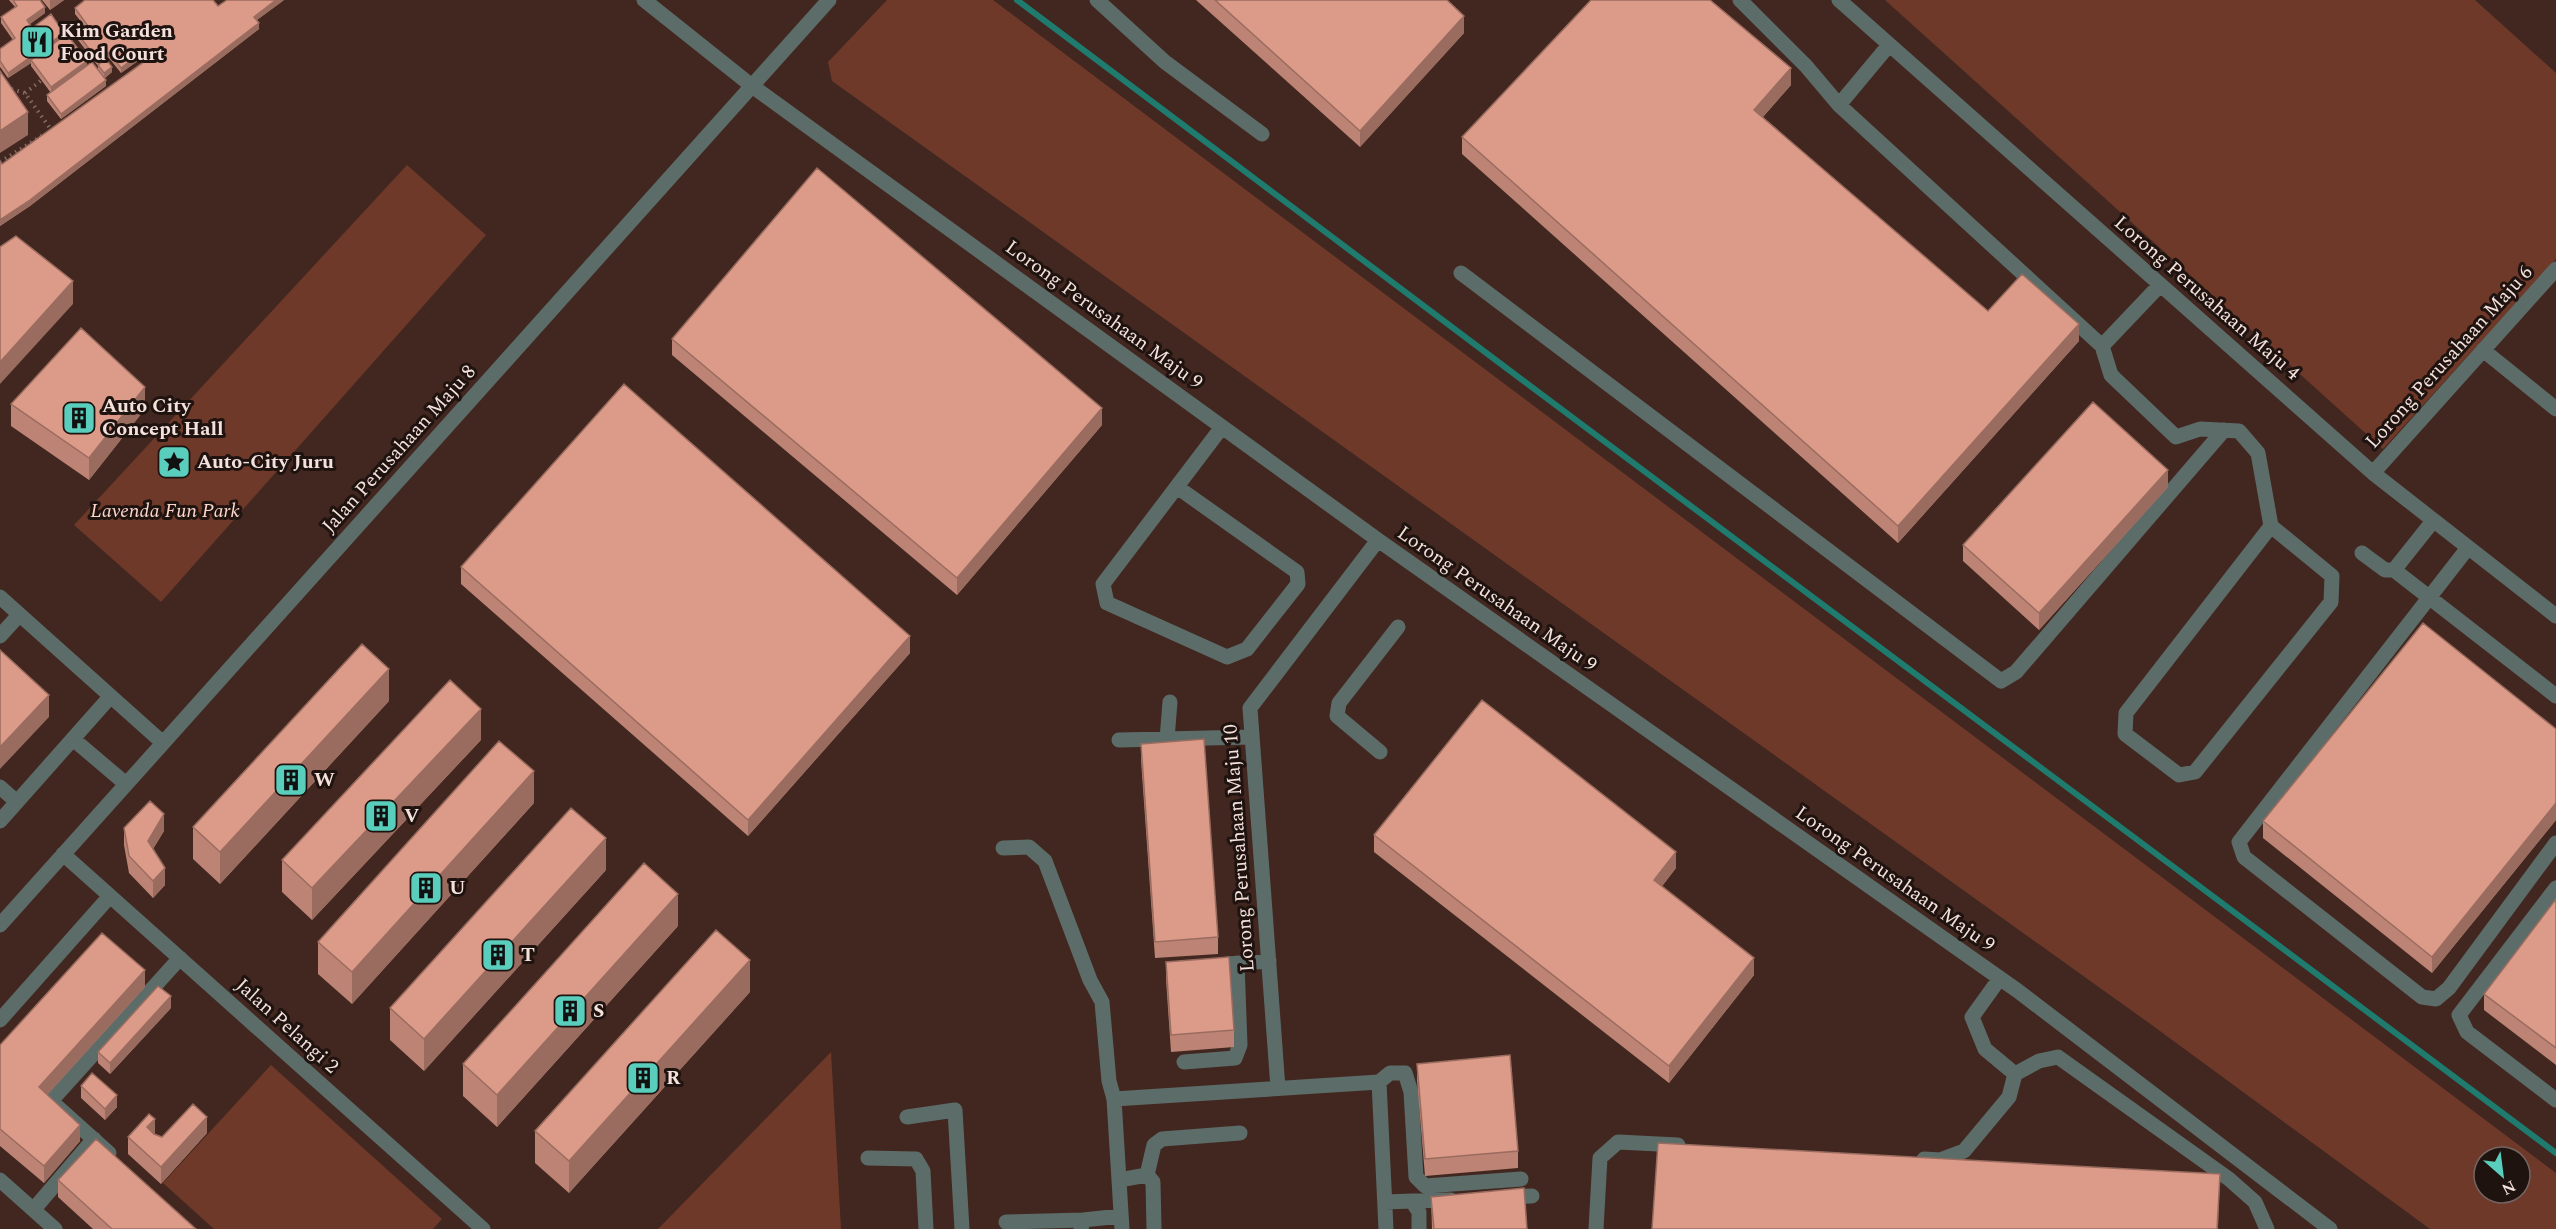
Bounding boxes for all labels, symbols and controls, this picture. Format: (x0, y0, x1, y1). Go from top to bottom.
place label: Kim Garden Food Court (60, 16, 173, 69)
restaurant icon: Kim Garden Food Court (19, 24, 55, 60)
street label: Lorong Perusahaan Maju 4 (2107, 208, 2307, 388)
street label: Lorong Perusahaan Maju 9 (999, 233, 1209, 397)
street label: Lorong Perusahaan Maju 6 (2358, 258, 2540, 456)
street label: Jalan Perusahaan Maju 8 (315, 358, 483, 540)
place label: Auto City Concept Hall (102, 391, 224, 444)
building icon: Auto City Concept Hall (61, 400, 97, 436)
place icon: Auto-City Juru (156, 444, 192, 480)
place label: Auto-City Juru (197, 447, 334, 477)
park label: Lavenda Fun Park (90, 496, 240, 526)
street label: Lorong Perusahaan Maju 9 (1391, 518, 1603, 680)
street label: Lorong Perusahaan Maju 10 (1215, 723, 1263, 973)
building icon: W (273, 762, 309, 798)
place label: W (314, 765, 335, 795)
building icon: V (363, 798, 399, 834)
street label: Lorong Perusahaan Maju 9 (1789, 798, 2001, 960)
place label: V (404, 801, 419, 831)
building icon: U (408, 870, 444, 906)
place label: U (449, 873, 466, 903)
building icon: T (480, 937, 516, 973)
place label: T (521, 940, 535, 970)
street label: Jalan Pelangi 2 (228, 971, 346, 1081)
building icon: S (552, 993, 588, 1029)
place label: S (593, 996, 604, 1026)
building icon: R (625, 1060, 661, 1096)
place label: R (666, 1063, 681, 1093)
north arrow (2472, 1145, 2532, 1205)
text: N (2497, 1174, 2520, 1201)

